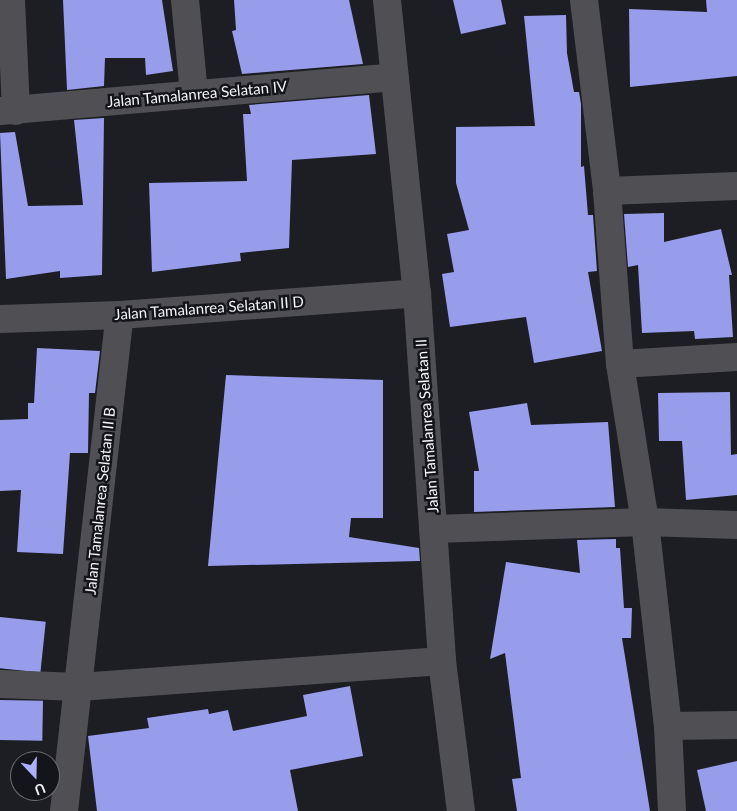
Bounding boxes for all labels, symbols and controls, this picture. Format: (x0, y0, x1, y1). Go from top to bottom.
street label: Jalan Tamalanrea Selatan IV (106, 77, 288, 111)
street label: Jalan Tamalanrea Selatan II D (113, 292, 305, 324)
street label: Jalan Tamalanrea Selatan II (412, 338, 442, 514)
street label: Jalan Tamalanrea Selatan II B (81, 406, 119, 596)
north arrow (10, 751, 60, 801)
text: U (32, 780, 48, 799)

